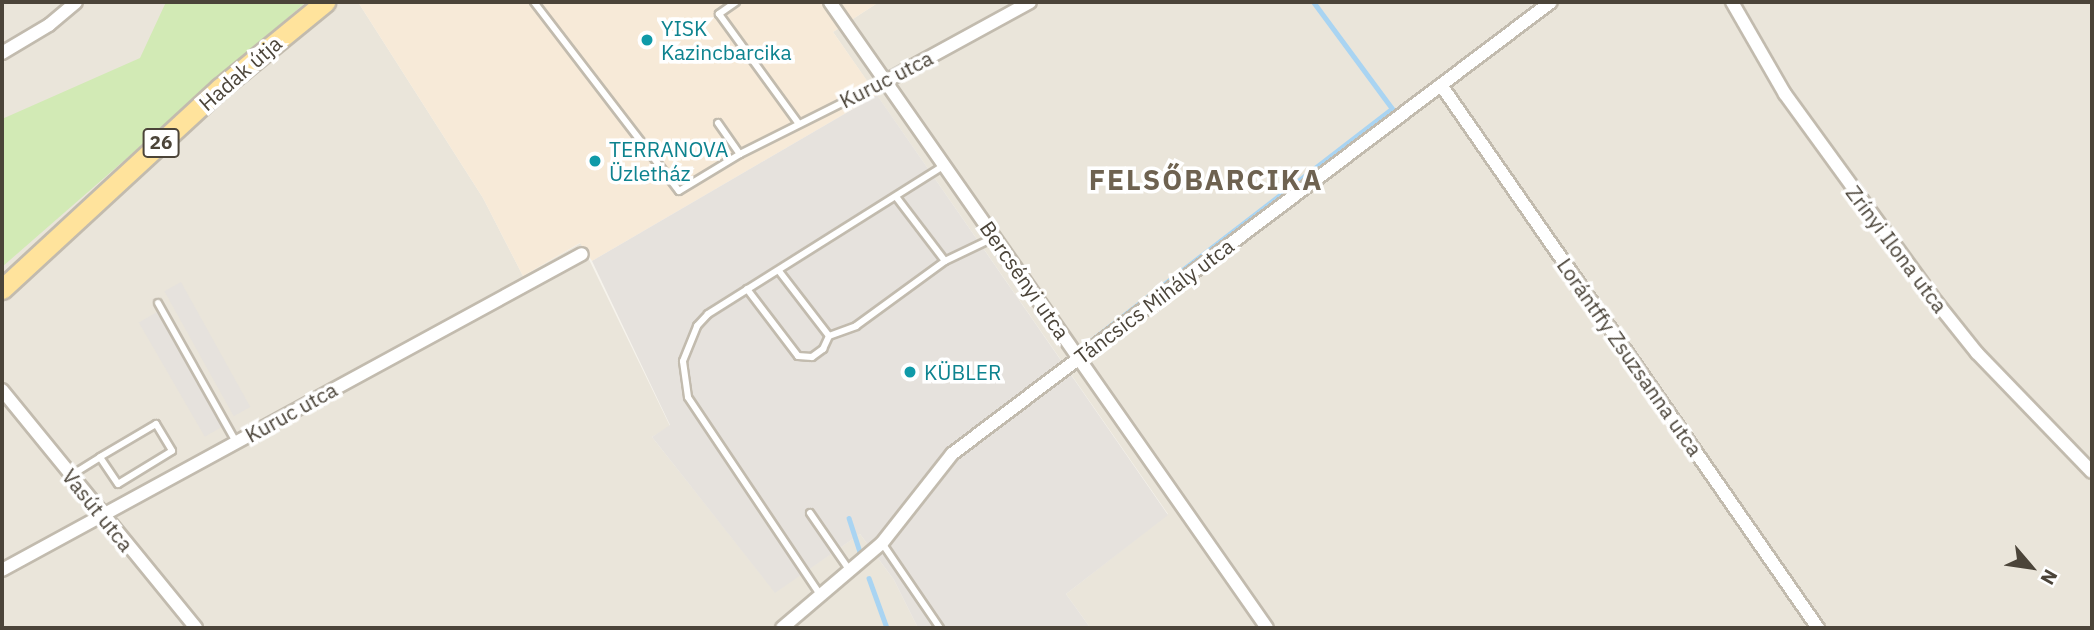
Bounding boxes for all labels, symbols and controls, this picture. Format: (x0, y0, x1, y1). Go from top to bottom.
place label: YISK Kazincbarcika (661, 15, 792, 65)
street label: Hadak útja (194, 30, 286, 116)
marker: YISK Kazincbarcika (639, 32, 655, 48)
street label: Kuruc utca (835, 45, 937, 113)
road number: 26 (142, 127, 180, 158)
place label: TERRANOVA Üzletház (609, 136, 728, 186)
marker: TERRANOVA Üzletház (587, 153, 603, 169)
district label: FELSŐBARCIKA (1090, 163, 1322, 197)
street label: Zrínyi Ilona utca (1841, 181, 1953, 317)
street label: Bercsényi utca (975, 216, 1075, 344)
street label: Táncsics Mihály utca (1069, 233, 1239, 369)
street label: Lorántffy Zsuzsanna utca (1552, 253, 1708, 461)
place label: KÜBLER (924, 359, 1001, 385)
marker: KÜBLER (902, 364, 918, 380)
street label: Kuruc utca (241, 376, 341, 448)
street label: Vasút utca (57, 464, 139, 556)
north arrow (1996, 532, 2066, 602)
text: N (2036, 565, 2063, 589)

